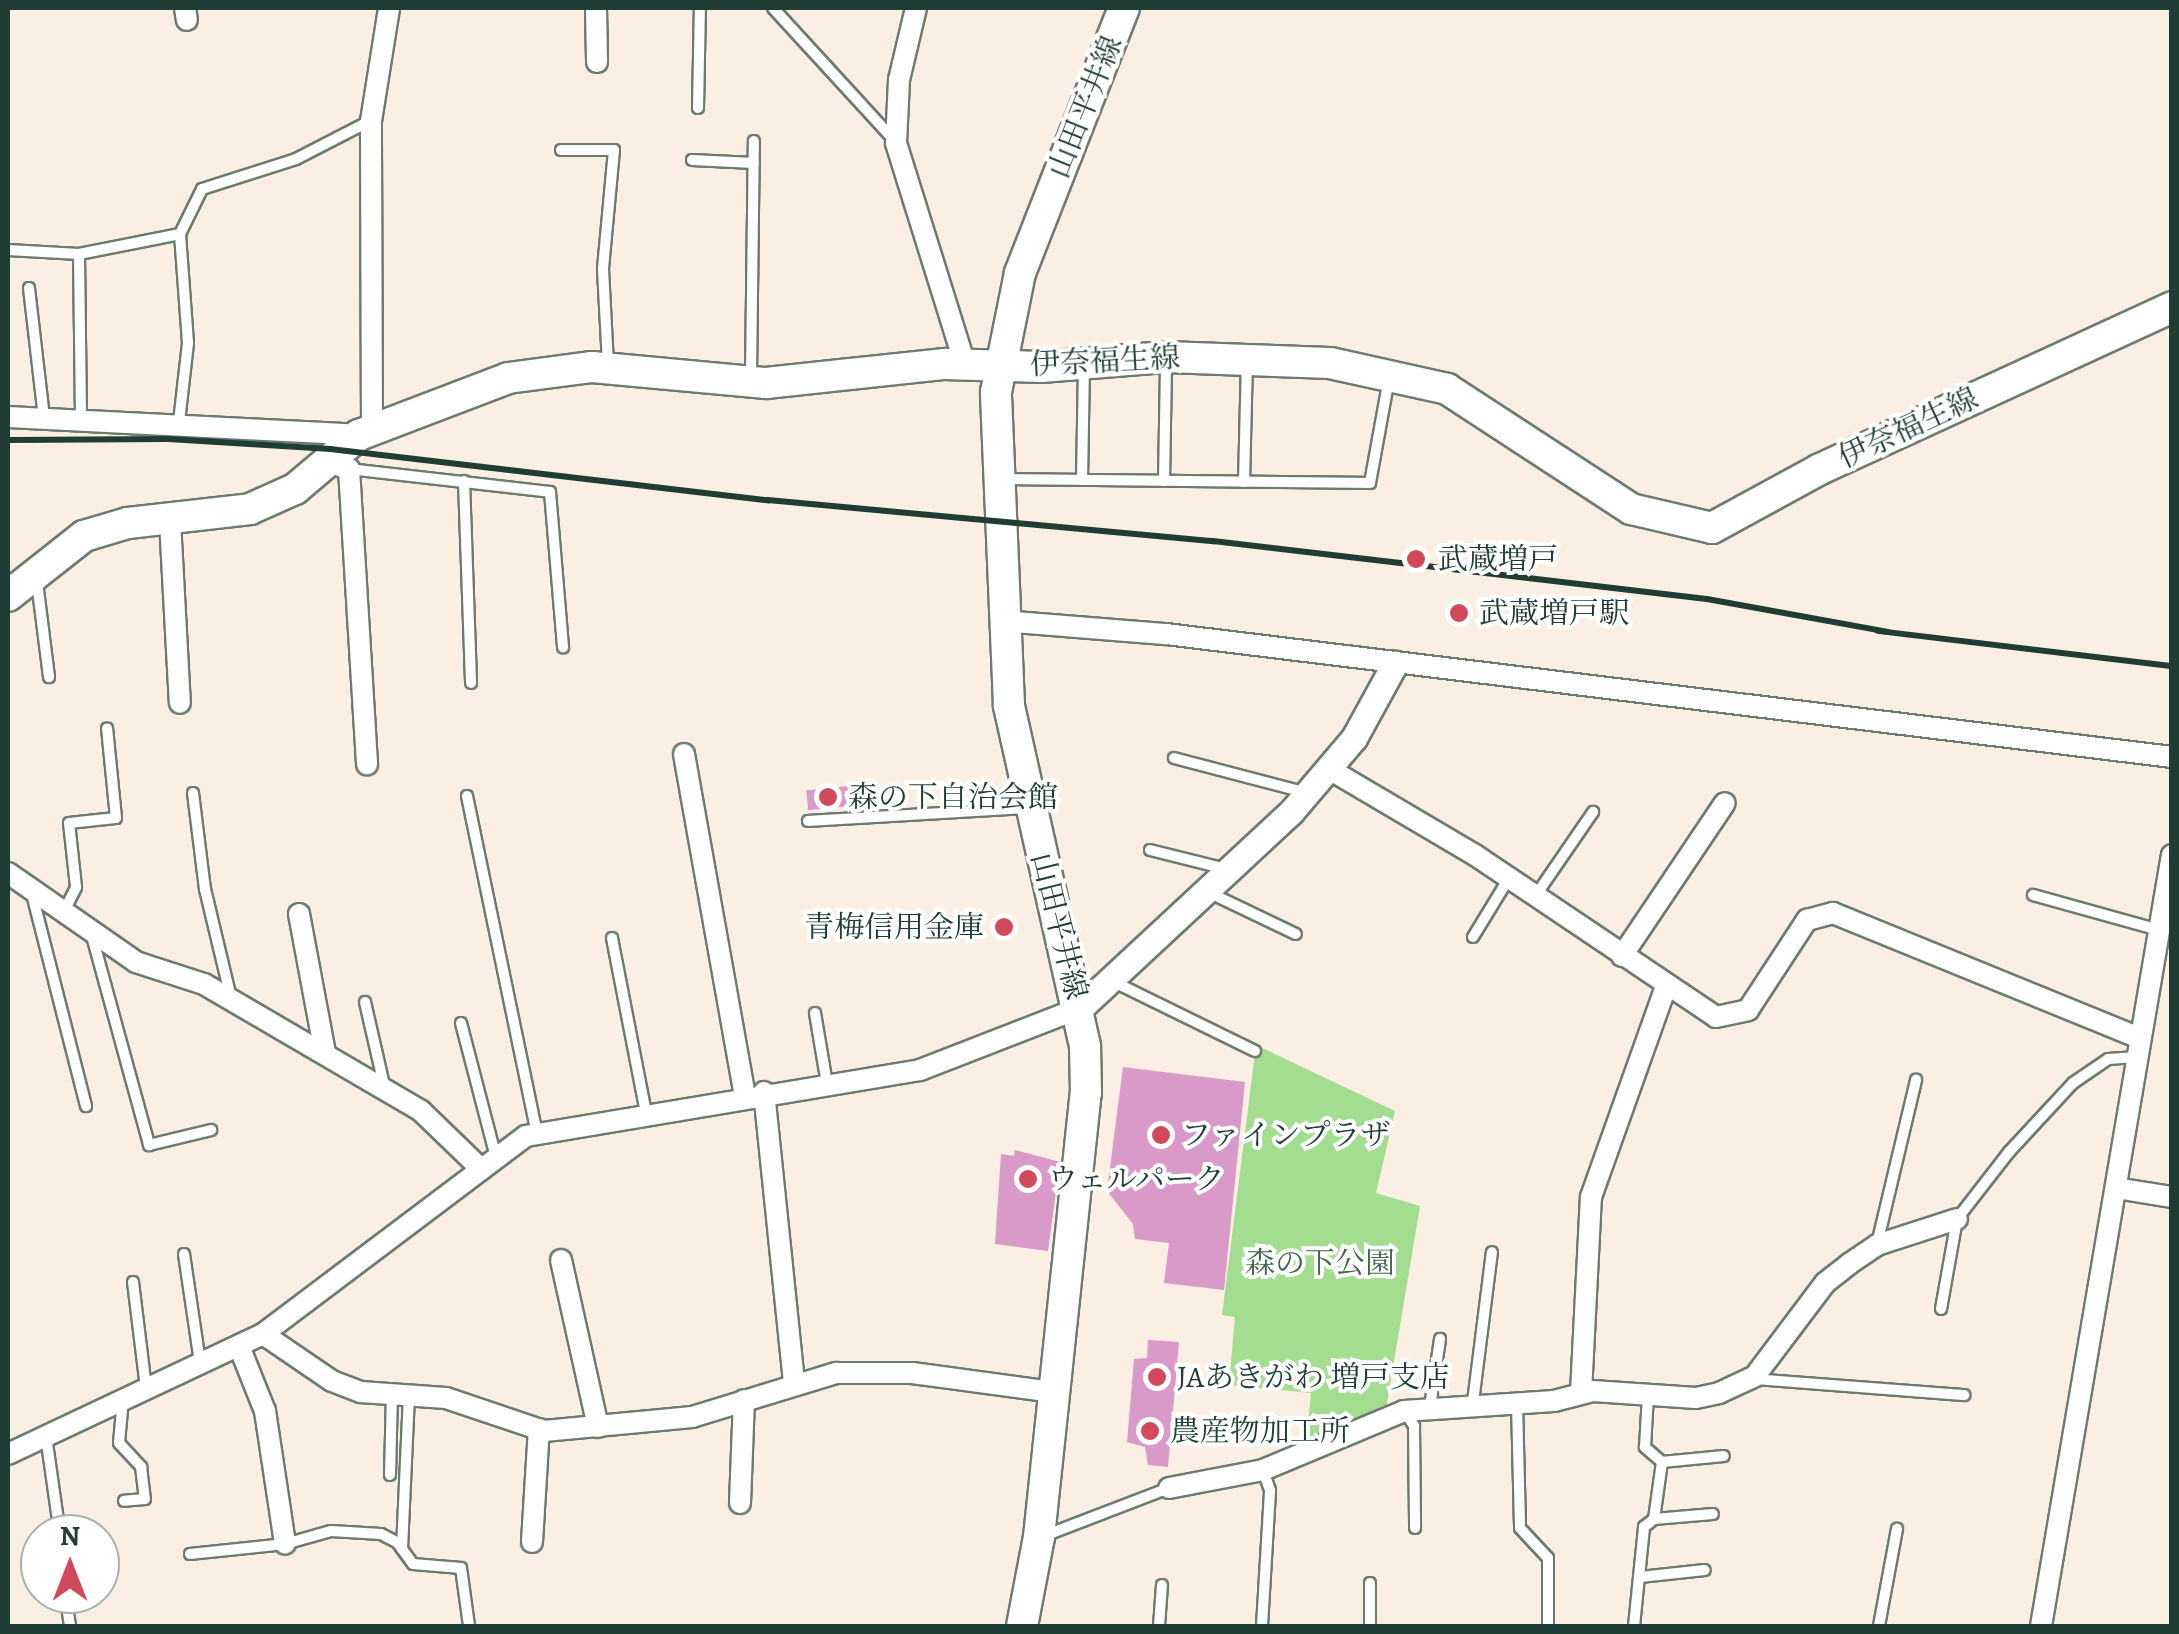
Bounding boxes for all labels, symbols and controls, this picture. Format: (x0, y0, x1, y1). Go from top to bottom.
street label: 山田平井線 (1040, 31, 1130, 183)
street label: 伊奈福生線 (1029, 339, 1181, 383)
street label: 伊奈福生線 (1832, 380, 1984, 476)
place label: 武蔵増戸 (1438, 541, 1558, 577)
marker: 武蔵増戸 (1403, 546, 1429, 572)
place label: 武蔵増戸駅 (1479, 595, 1629, 631)
marker: 武蔵増戸駅 (1448, 602, 1470, 624)
place label: 森の下自治会館 (848, 779, 1058, 815)
marker: 森の下自治会館 (817, 786, 839, 808)
street label: 山田平井線 (1023, 849, 1095, 1003)
place label: 青梅信用金庫 (804, 909, 984, 945)
marker: 青梅信用金庫 (993, 916, 1015, 938)
place label: ファインプラザ (1181, 1117, 1391, 1153)
marker: ファインプラザ (1150, 1124, 1172, 1146)
place label: ウェルパーク (1048, 1161, 1228, 1197)
marker: ウェルパーク (1017, 1168, 1039, 1190)
park label: 森の下公園 (1245, 1245, 1395, 1281)
place label: JAあきがわ 増戸支店 (1177, 1359, 1450, 1395)
marker: JAあきがわ 増戸支店 (1146, 1366, 1168, 1388)
place label: 農産物加工所 (1170, 1413, 1350, 1449)
marker: 農産物加工所 (1139, 1420, 1161, 1442)
north arrow (20, 1514, 120, 1614)
text: N (60, 1517, 80, 1555)

